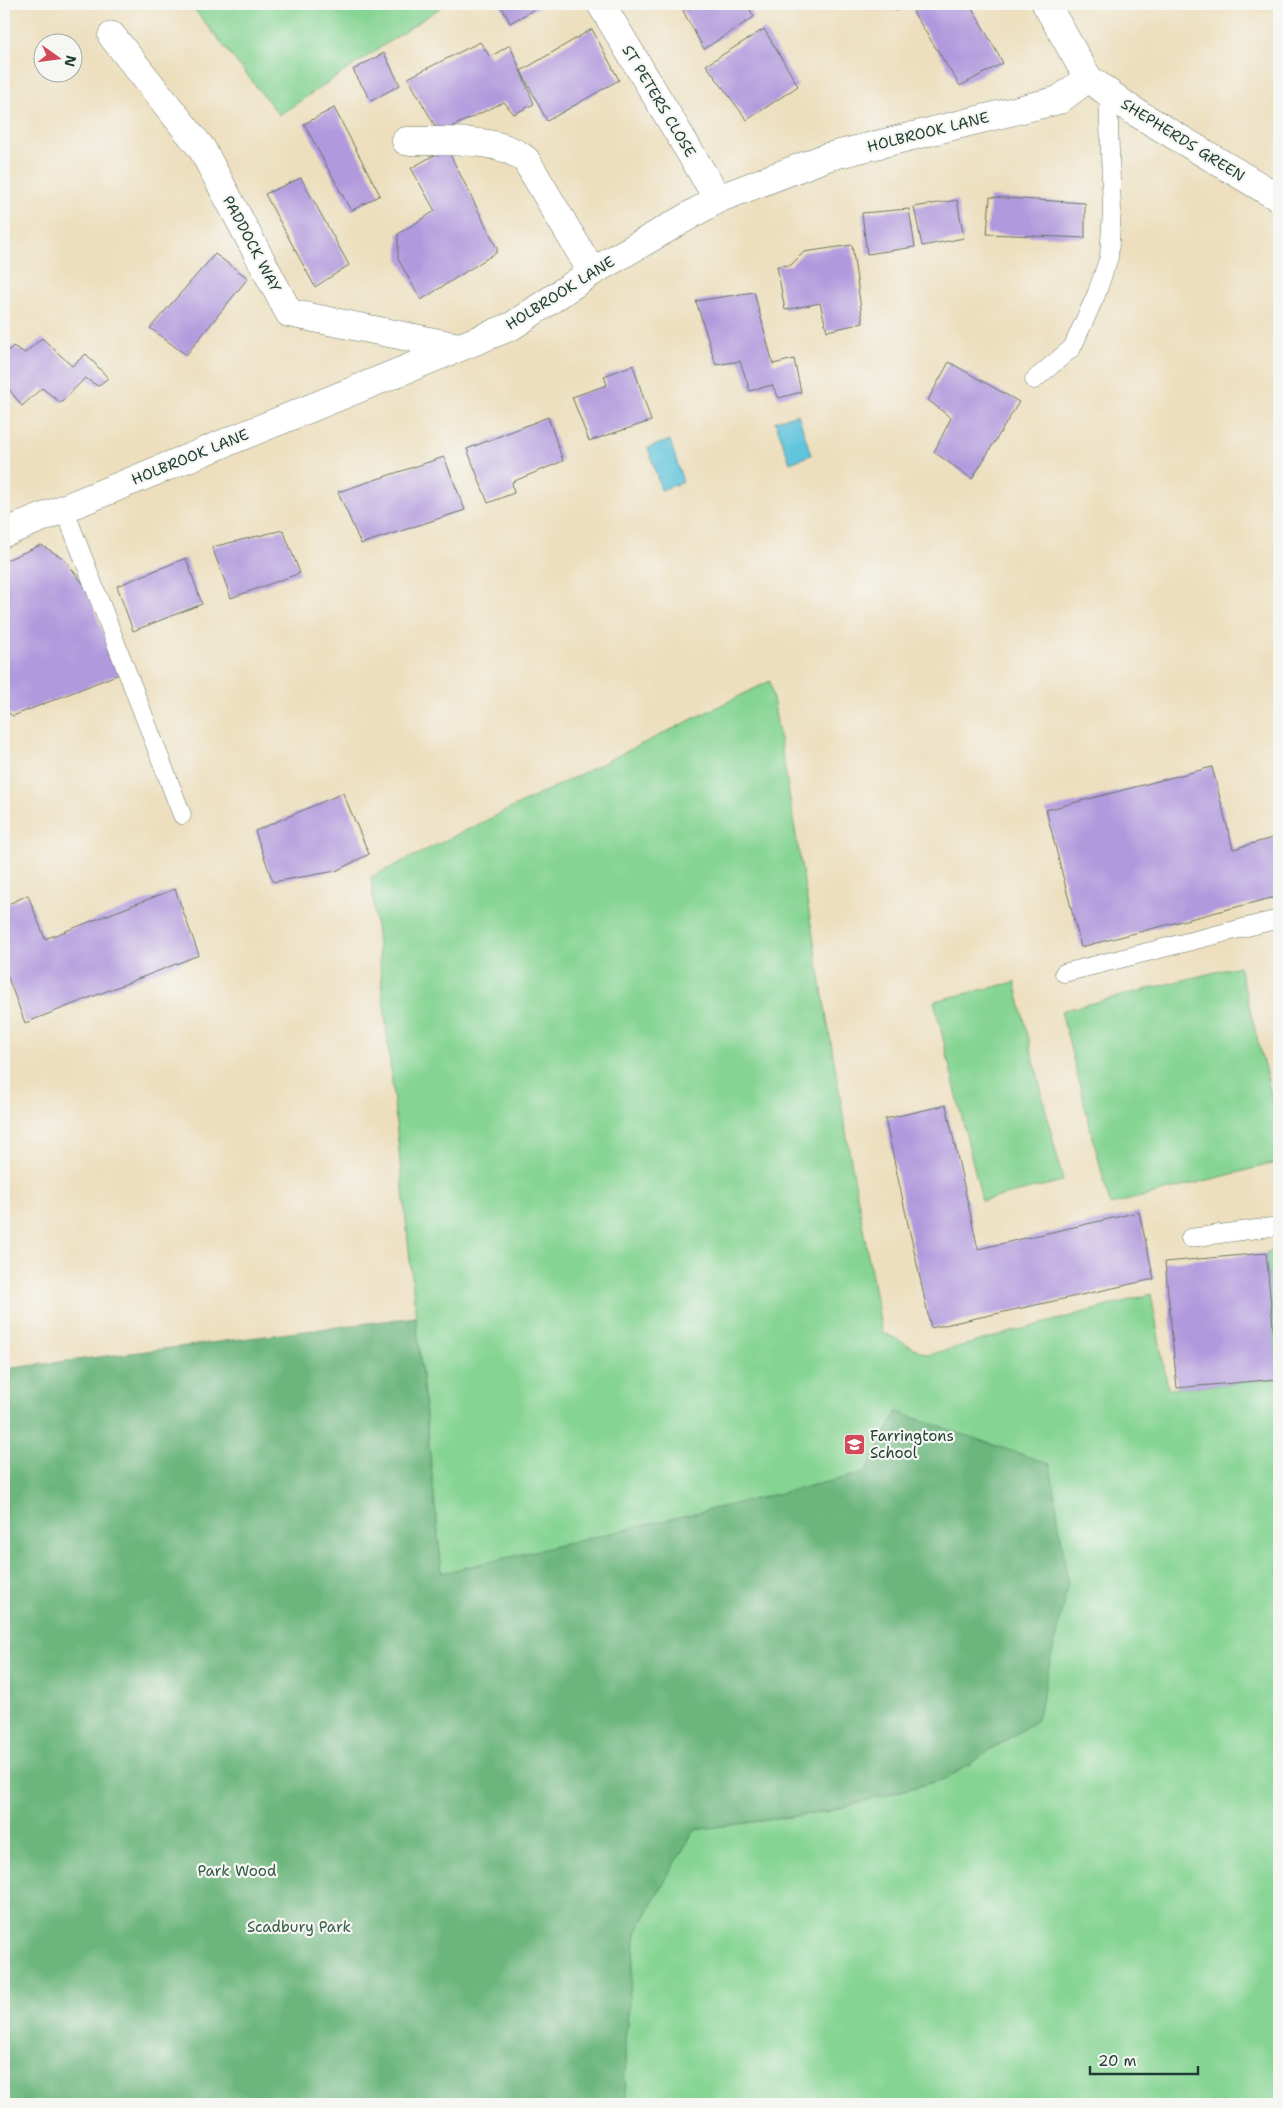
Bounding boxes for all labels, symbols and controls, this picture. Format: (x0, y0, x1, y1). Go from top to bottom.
north arrow (32, 32, 82, 82)
street label: ST PETERS CLOSE (618, 41, 700, 161)
text: N (61, 54, 81, 69)
street label: SHEPHERDS GREEN (1117, 94, 1249, 186)
street label: HOLBROOK LANE (865, 107, 991, 157)
street label: PADDOCK WAY (218, 192, 286, 296)
street label: HOLBROOK LANE (502, 251, 618, 335)
street label: HOLBROOK LANE (128, 424, 252, 490)
place label: Farringtons School (870, 1426, 954, 1463)
school or university icon: Farringtons School (842, 1433, 866, 1457)
park label: Park Wood (198, 1861, 277, 1881)
park label: Scadbury Park (247, 1917, 351, 1937)
scale bar (1090, 2043, 1198, 2075)
text: 20 m (1098, 2051, 1137, 2071)

